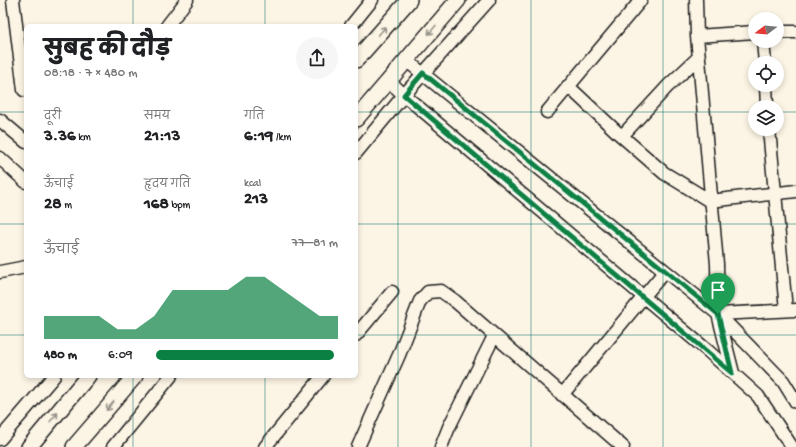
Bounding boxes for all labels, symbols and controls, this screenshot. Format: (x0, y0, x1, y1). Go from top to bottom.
north arrow (748, 12, 784, 48)
map controls (748, 12, 784, 136)
one-way arrow (428, 24, 437, 35)
one-way arrow (377, 26, 386, 36)
button: share (296, 37, 338, 79)
text: सुबह की दौड़ (44, 38, 171, 64)
button: locate (748, 56, 784, 92)
text: 08:18 · 7 × 480 m (44, 66, 137, 81)
button: layers (748, 100, 784, 136)
text: दूरी (44, 111, 61, 123)
text: समय (144, 111, 170, 123)
text: गति (244, 111, 264, 123)
text: 3.36 (44, 127, 76, 147)
text: 21:13 (144, 127, 180, 147)
text: 6:19 (244, 127, 273, 147)
text: km (76, 132, 91, 144)
text: /km (273, 132, 291, 144)
text: kcal (244, 178, 261, 190)
text: ऊँचाई (44, 179, 74, 191)
text: हृदय गति (144, 179, 191, 191)
text: 213 (244, 190, 268, 210)
text: 28 (44, 195, 62, 215)
text: 168 (144, 195, 169, 215)
text: m (62, 200, 72, 212)
text: bpm (169, 200, 190, 212)
text: 77–81 m (292, 236, 338, 251)
text: ऊँचाई (44, 243, 79, 258)
pin (701, 273, 735, 314)
icon: arrive (707, 279, 729, 301)
text: 480 m (44, 348, 77, 363)
text: 6:09 (108, 348, 133, 363)
one-way arrow (105, 400, 114, 411)
one-way arrow (50, 412, 59, 422)

